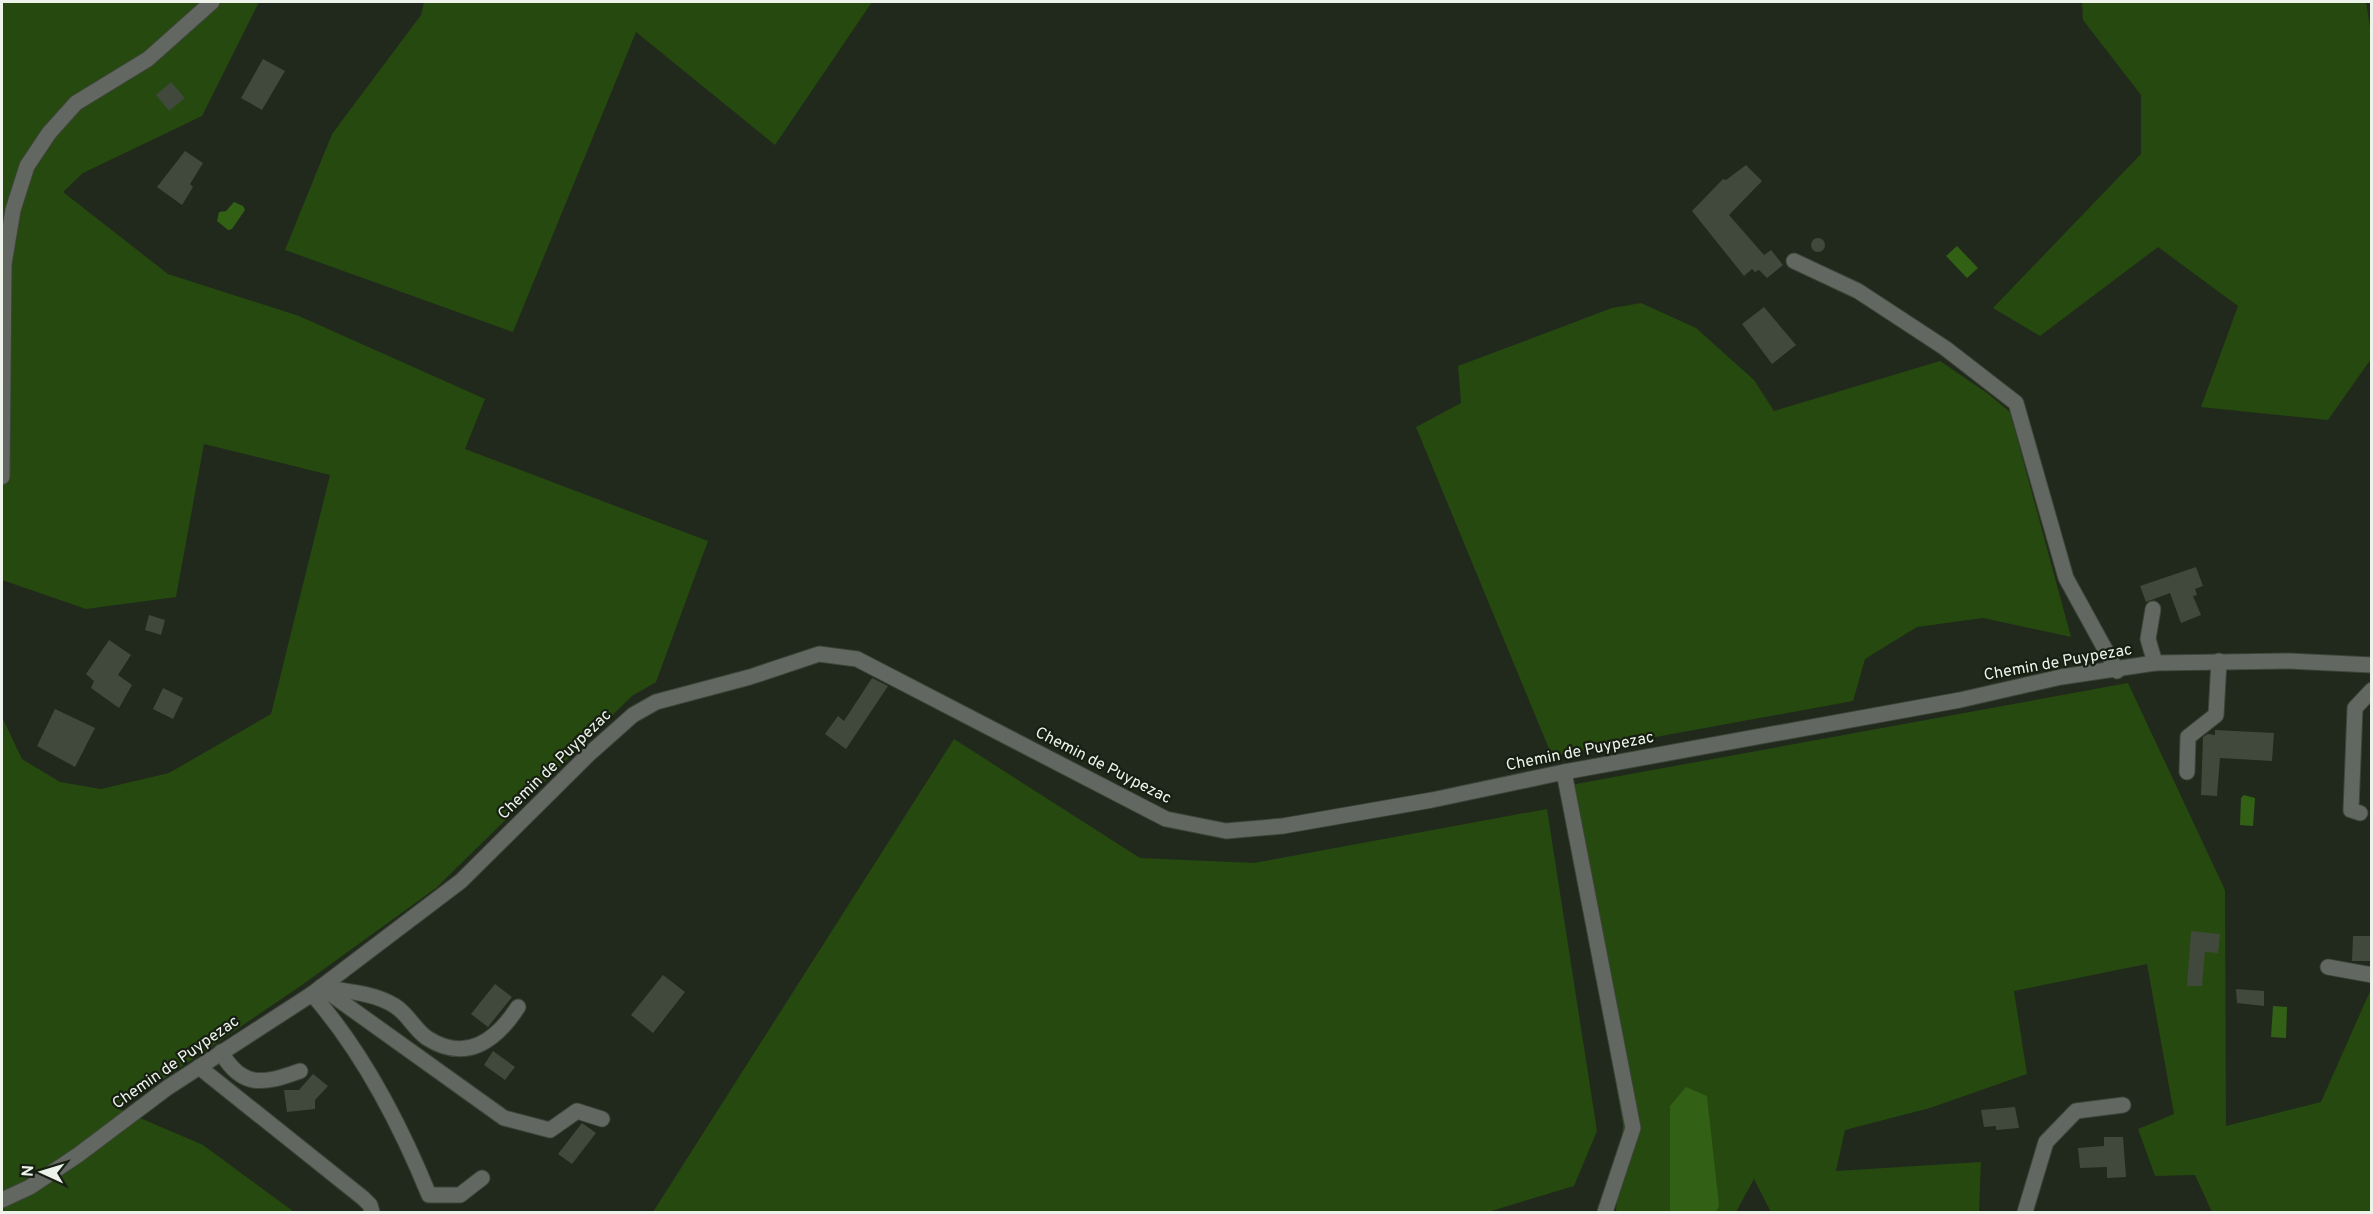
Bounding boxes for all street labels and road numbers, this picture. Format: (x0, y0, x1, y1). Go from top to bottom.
street label: Chemin de Puypezac (1982, 640, 2134, 686)
street label: Chemin de Puypezac (494, 706, 616, 824)
street label: Chemin de Puypezac (1032, 723, 1174, 809)
street label: Chemin de Puypezac (1504, 728, 1656, 776)
street label: Chemin de Puypezac (109, 1012, 243, 1114)

